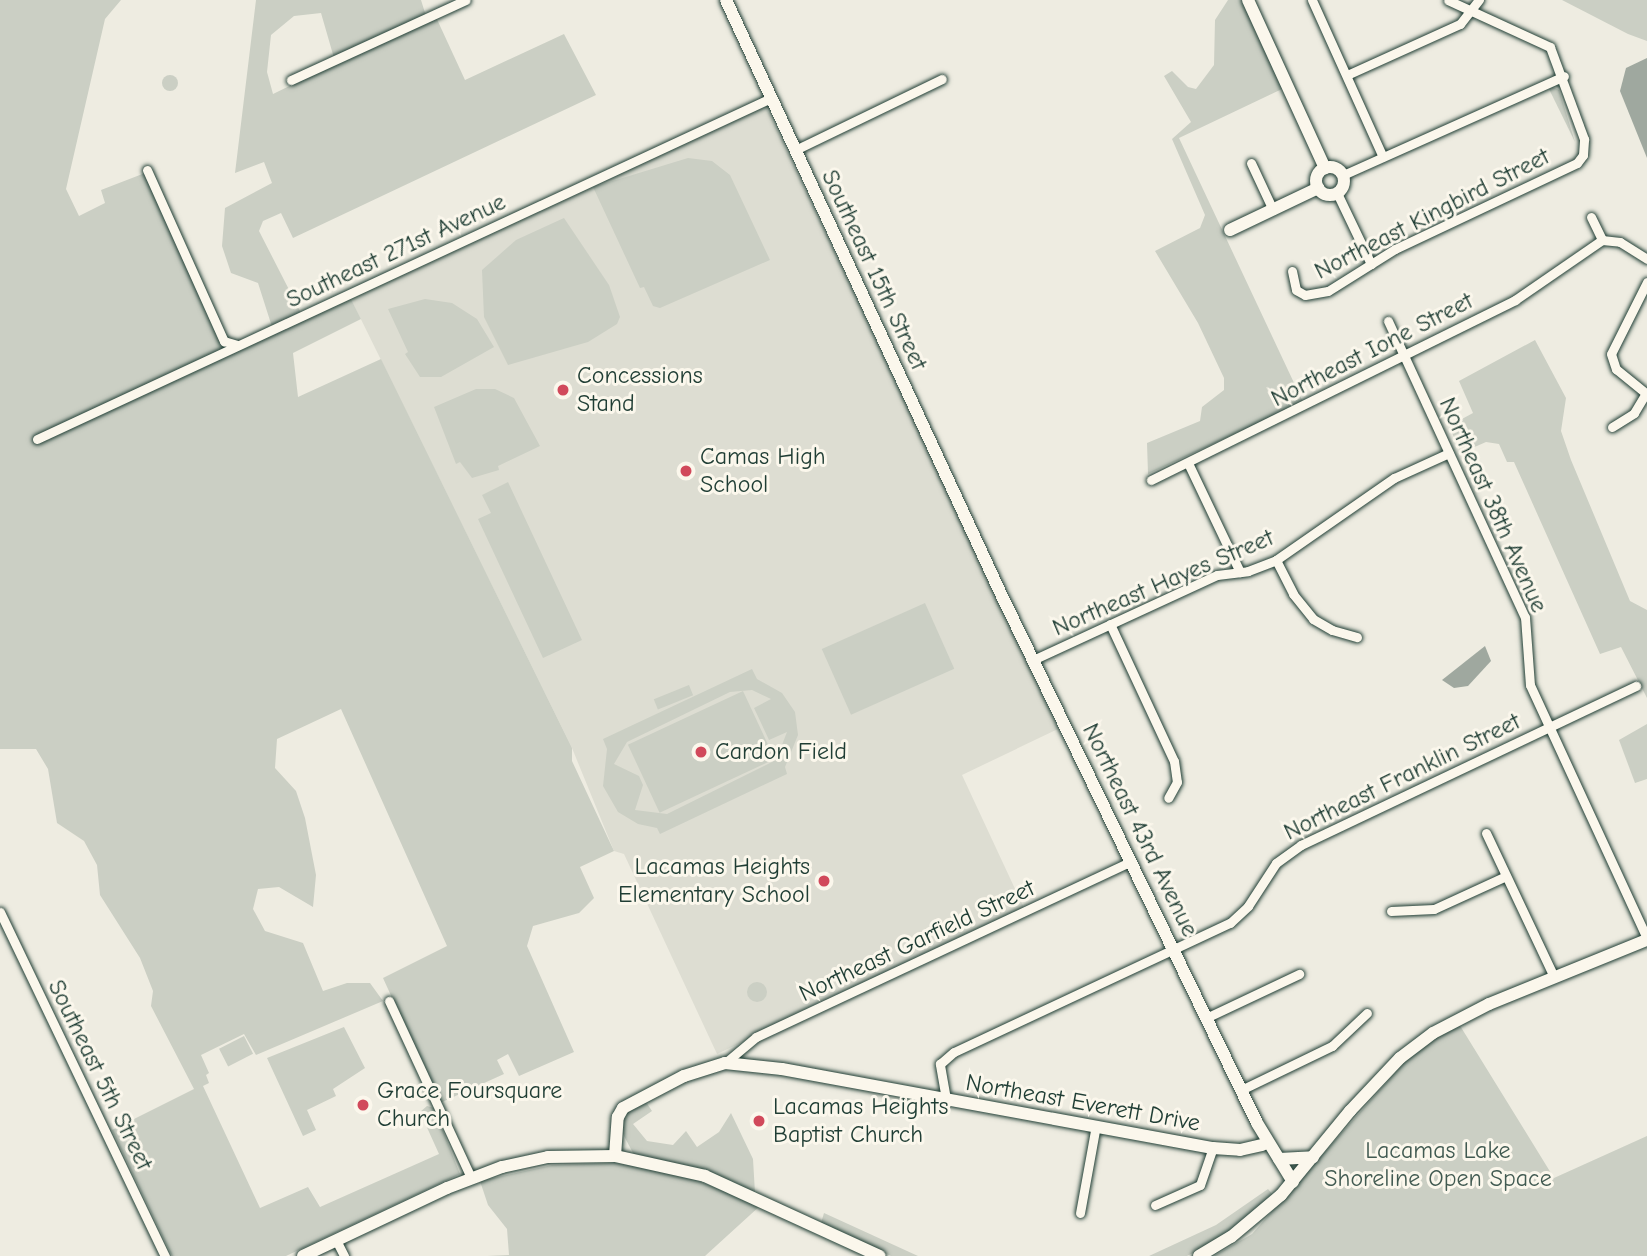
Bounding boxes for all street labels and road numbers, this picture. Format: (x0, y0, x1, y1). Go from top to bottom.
street label: Northeast Kingbird Street (1310, 142, 1554, 286)
street label: Southeast 15th Street (815, 165, 933, 375)
street label: Southeast 271st Avenue (282, 188, 510, 314)
street label: Northeast Ione Street (1266, 287, 1478, 413)
street label: Northeast 38th Avenue (1433, 393, 1553, 617)
street label: Northeast Hayes Street (1048, 523, 1278, 643)
street label: Northeast Franklin Street (1279, 707, 1525, 847)
street label: Northeast 43rd Avenue (1076, 719, 1204, 941)
street label: Northeast Garfield Street (795, 874, 1039, 1008)
street label: Southeast 5th Street (41, 975, 159, 1175)
street label: Northeast Everett Drive (964, 1068, 1202, 1138)

